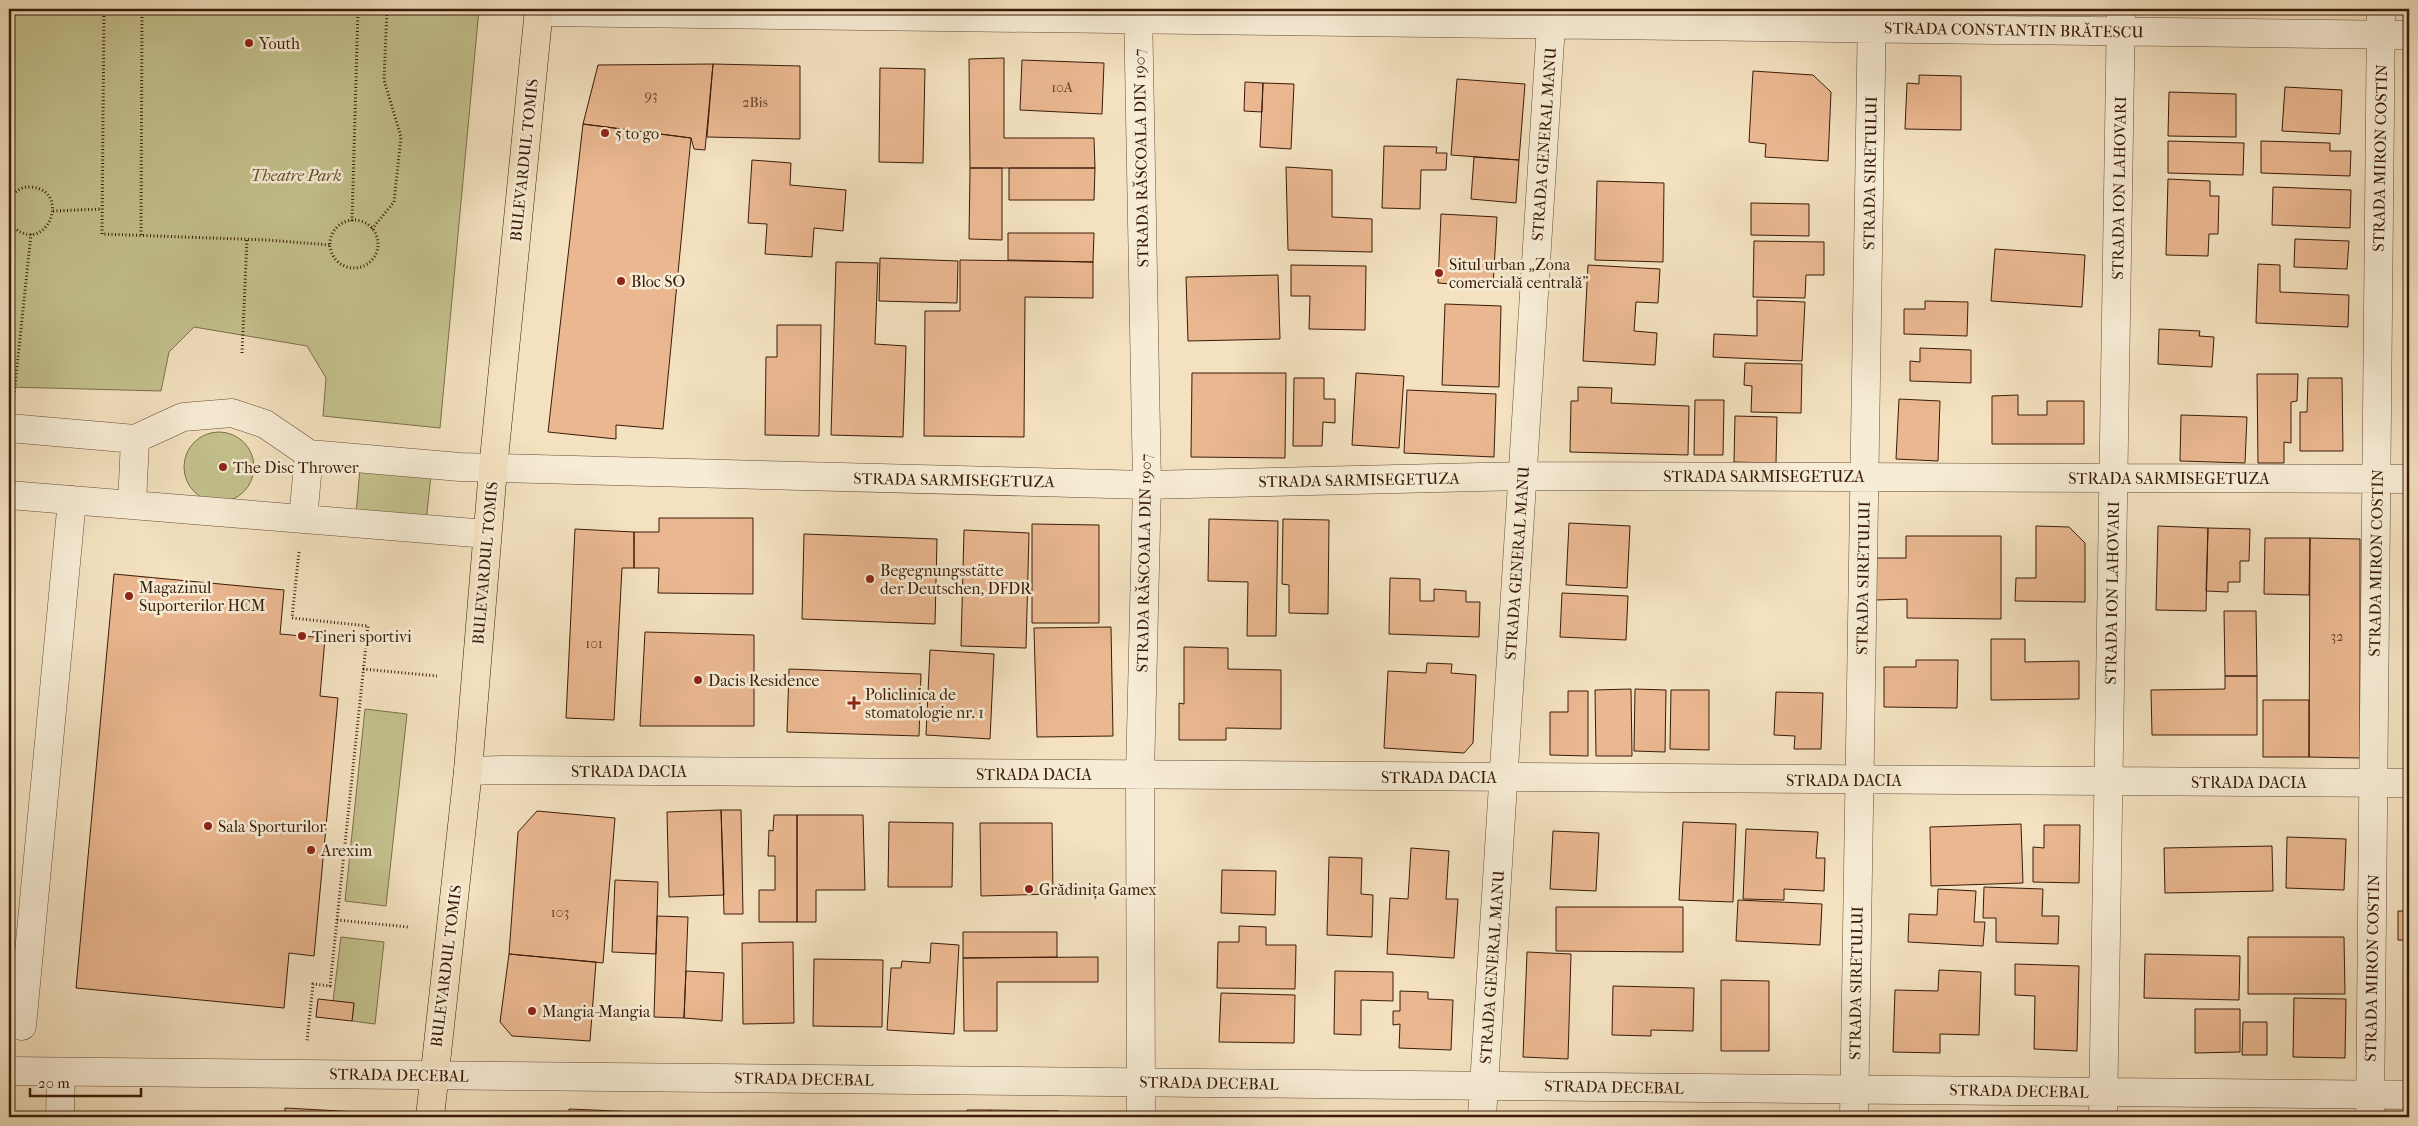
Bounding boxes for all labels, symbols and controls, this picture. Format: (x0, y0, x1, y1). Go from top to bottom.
street label: STRADA CONSTANTIN BRĂTESCU (1884, 17, 2145, 42)
place label: Youth (258, 34, 300, 53)
marker: Youth (243, 37, 255, 49)
street label: STRADA GENERAL MANU (1528, 46, 1560, 242)
street label: STRADA RĂSCOALA DIN 1907 (1129, 48, 1152, 267)
street label: STRADA MIRON COSTIN (2369, 64, 2391, 252)
street label: BULEVARDUL TOMIS (506, 78, 542, 242)
house number: 10A (1051, 79, 1074, 96)
house number: 93 (644, 87, 658, 104)
house number: 2Bis (742, 94, 768, 111)
street label: STRADA SIRETULUI (1859, 96, 1881, 250)
street label: STRADA ION LAHOVARI (2108, 96, 2130, 280)
place label: 5 to go (615, 124, 659, 143)
marker: 5 to go (599, 127, 611, 139)
park label: Theatre Park (250, 166, 342, 185)
place label: Situl urban „Zona comercială centrală” (1449, 255, 1589, 292)
marker: Situl urban „Zona comercială centrală” (1433, 267, 1445, 279)
place label: Bloc SO (631, 272, 685, 291)
marker: Bloc SO (615, 275, 627, 287)
street label: STRADA RĂSCOALA DIN 1907 (1132, 453, 1155, 672)
place label: The Disc Thrower (233, 458, 359, 477)
marker: The Disc Thrower (217, 461, 229, 473)
street label: STRADA GENERAL MANU (1501, 465, 1533, 661)
street label: STRADA SARMISEGETUZA (1663, 467, 1865, 486)
street label: STRADA SARMISEGETUZA (853, 469, 1055, 491)
street label: STRADA SARMISEGETUZA (1258, 469, 1460, 491)
street label: STRADA SARMISEGETUZA (2068, 469, 2270, 488)
street label: STRADA MIRON COSTIN (2365, 469, 2387, 657)
street label: BULEVARDUL TOMIS (468, 481, 502, 645)
street label: STRADA SIRETULUI (1852, 501, 1874, 655)
street label: STRADA ION LAHOVARI (2101, 501, 2123, 685)
place label: Begegnungsstätte der Deutschen, DFDR (880, 561, 1033, 598)
marker: Begegnungsstätte der Deutschen, DFDR (864, 573, 876, 585)
place label: Magazinul Suporterilor HCM (139, 578, 266, 615)
marker: Magazinul Suporterilor HCM (123, 590, 135, 602)
place label: Tineri sportivi (312, 627, 412, 646)
house number: 32 (2331, 628, 2343, 645)
marker: Tineri sportivi (296, 630, 308, 642)
house number: 101 (585, 635, 603, 652)
place label: Dacis Residence (708, 671, 819, 690)
marker: Dacis Residence (692, 674, 704, 686)
place label: Policlinica de stomatologie nr. 1 (865, 685, 984, 722)
marker: Policlinica de stomatologie nr. 1 (847, 696, 861, 710)
street label: STRADA DACIA (571, 762, 688, 781)
street label: STRADA DACIA (976, 765, 1093, 784)
street label: STRADA DACIA (1381, 768, 1498, 787)
street label: STRADA DACIA (1786, 771, 1903, 790)
street label: STRADA DACIA (2191, 773, 2308, 792)
place label: Sala Sporturilor (218, 817, 326, 836)
marker: Sala Sporturilor (202, 820, 214, 832)
place label: Arexim (320, 841, 373, 860)
marker: Arexim (305, 844, 317, 856)
street label: STRADA GENERAL MANU (1476, 869, 1508, 1065)
street label: STRADA MIRON COSTIN (2361, 874, 2383, 1062)
place label: Grădinița Gamex (1039, 880, 1157, 900)
marker: Grădinița Gamex (1023, 883, 1035, 895)
street label: BULEVARDUL TOMIS (427, 884, 465, 1048)
house number: 103 (551, 904, 569, 921)
street label: STRADA SIRETULUI (1845, 906, 1867, 1060)
place label: Mangia-Mangia (542, 1002, 651, 1021)
marker: Mangia-Mangia (526, 1005, 538, 1017)
street label: STRADA DECEBAL (329, 1064, 469, 1086)
scale bar (30, 1066, 141, 1098)
street label: STRADA DECEBAL (734, 1068, 874, 1090)
street label: STRADA DECEBAL (1139, 1072, 1279, 1094)
text: 20 m (38, 1074, 70, 1092)
street label: STRADA DECEBAL (1544, 1076, 1684, 1098)
street label: STRADA DECEBAL (1949, 1080, 2089, 1102)

